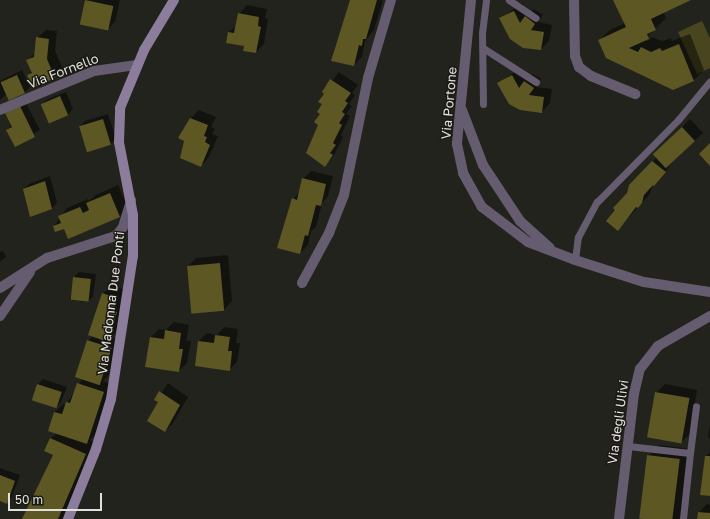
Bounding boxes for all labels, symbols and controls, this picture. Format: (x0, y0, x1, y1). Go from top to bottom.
street label: Via Fornello (25, 50, 101, 92)
street label: Via Portone (438, 66, 460, 140)
street label: Via Madonna Due Ponti (94, 230, 128, 376)
street label: Via degli Ulivi (604, 379, 632, 465)
scale bar (10, 485, 104, 511)
text: 50 m (15, 492, 43, 507)

